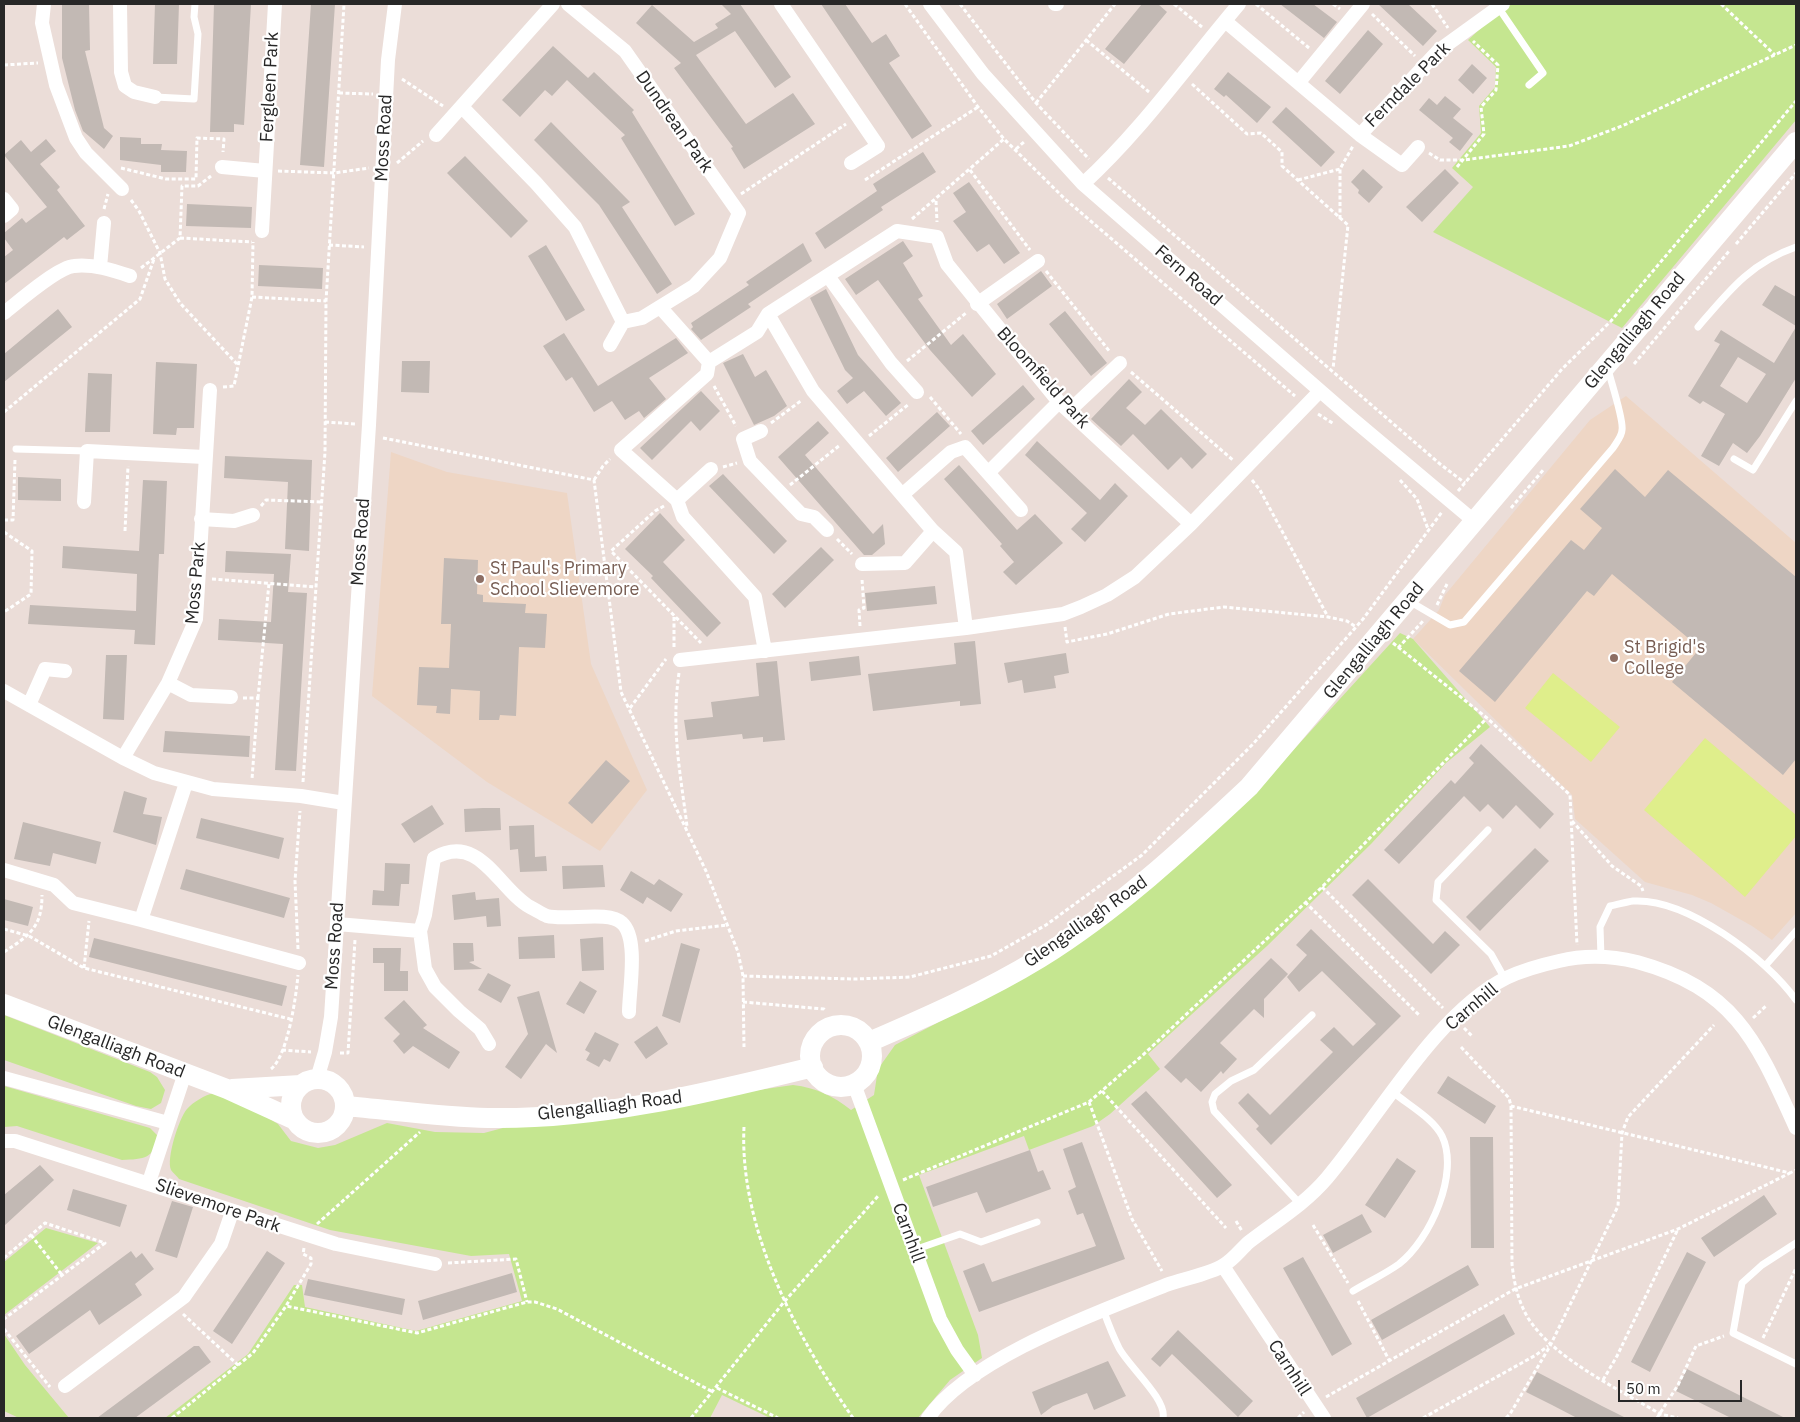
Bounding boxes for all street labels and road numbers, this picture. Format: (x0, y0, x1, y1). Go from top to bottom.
street label: Fergleen Park (256, 31, 284, 143)
street label: Ferndale Park (1361, 38, 1455, 132)
street label: Dundrean Park (631, 67, 717, 177)
street label: Moss Road (371, 94, 397, 182)
street label: Fern Road (1150, 241, 1226, 311)
street label: Glengalliagh Road (1580, 268, 1690, 394)
street label: Bloomfield Park (992, 323, 1094, 433)
street label: Moss Road (347, 497, 375, 587)
street label: Moss Park (182, 541, 210, 625)
street label: Glengalliagh Road (1319, 578, 1429, 704)
street label: Glengalliagh Road (1020, 871, 1152, 973)
street label: Moss Road (321, 901, 349, 991)
street label: Carnhill (1441, 979, 1503, 1035)
street label: Glengalliagh Road (44, 1011, 188, 1083)
street label: Glengalliagh Road (536, 1086, 684, 1126)
street label: Slievemore Park (153, 1174, 283, 1238)
street label: Carnhill (887, 1200, 929, 1266)
street label: Carnhill (1263, 1336, 1315, 1400)

